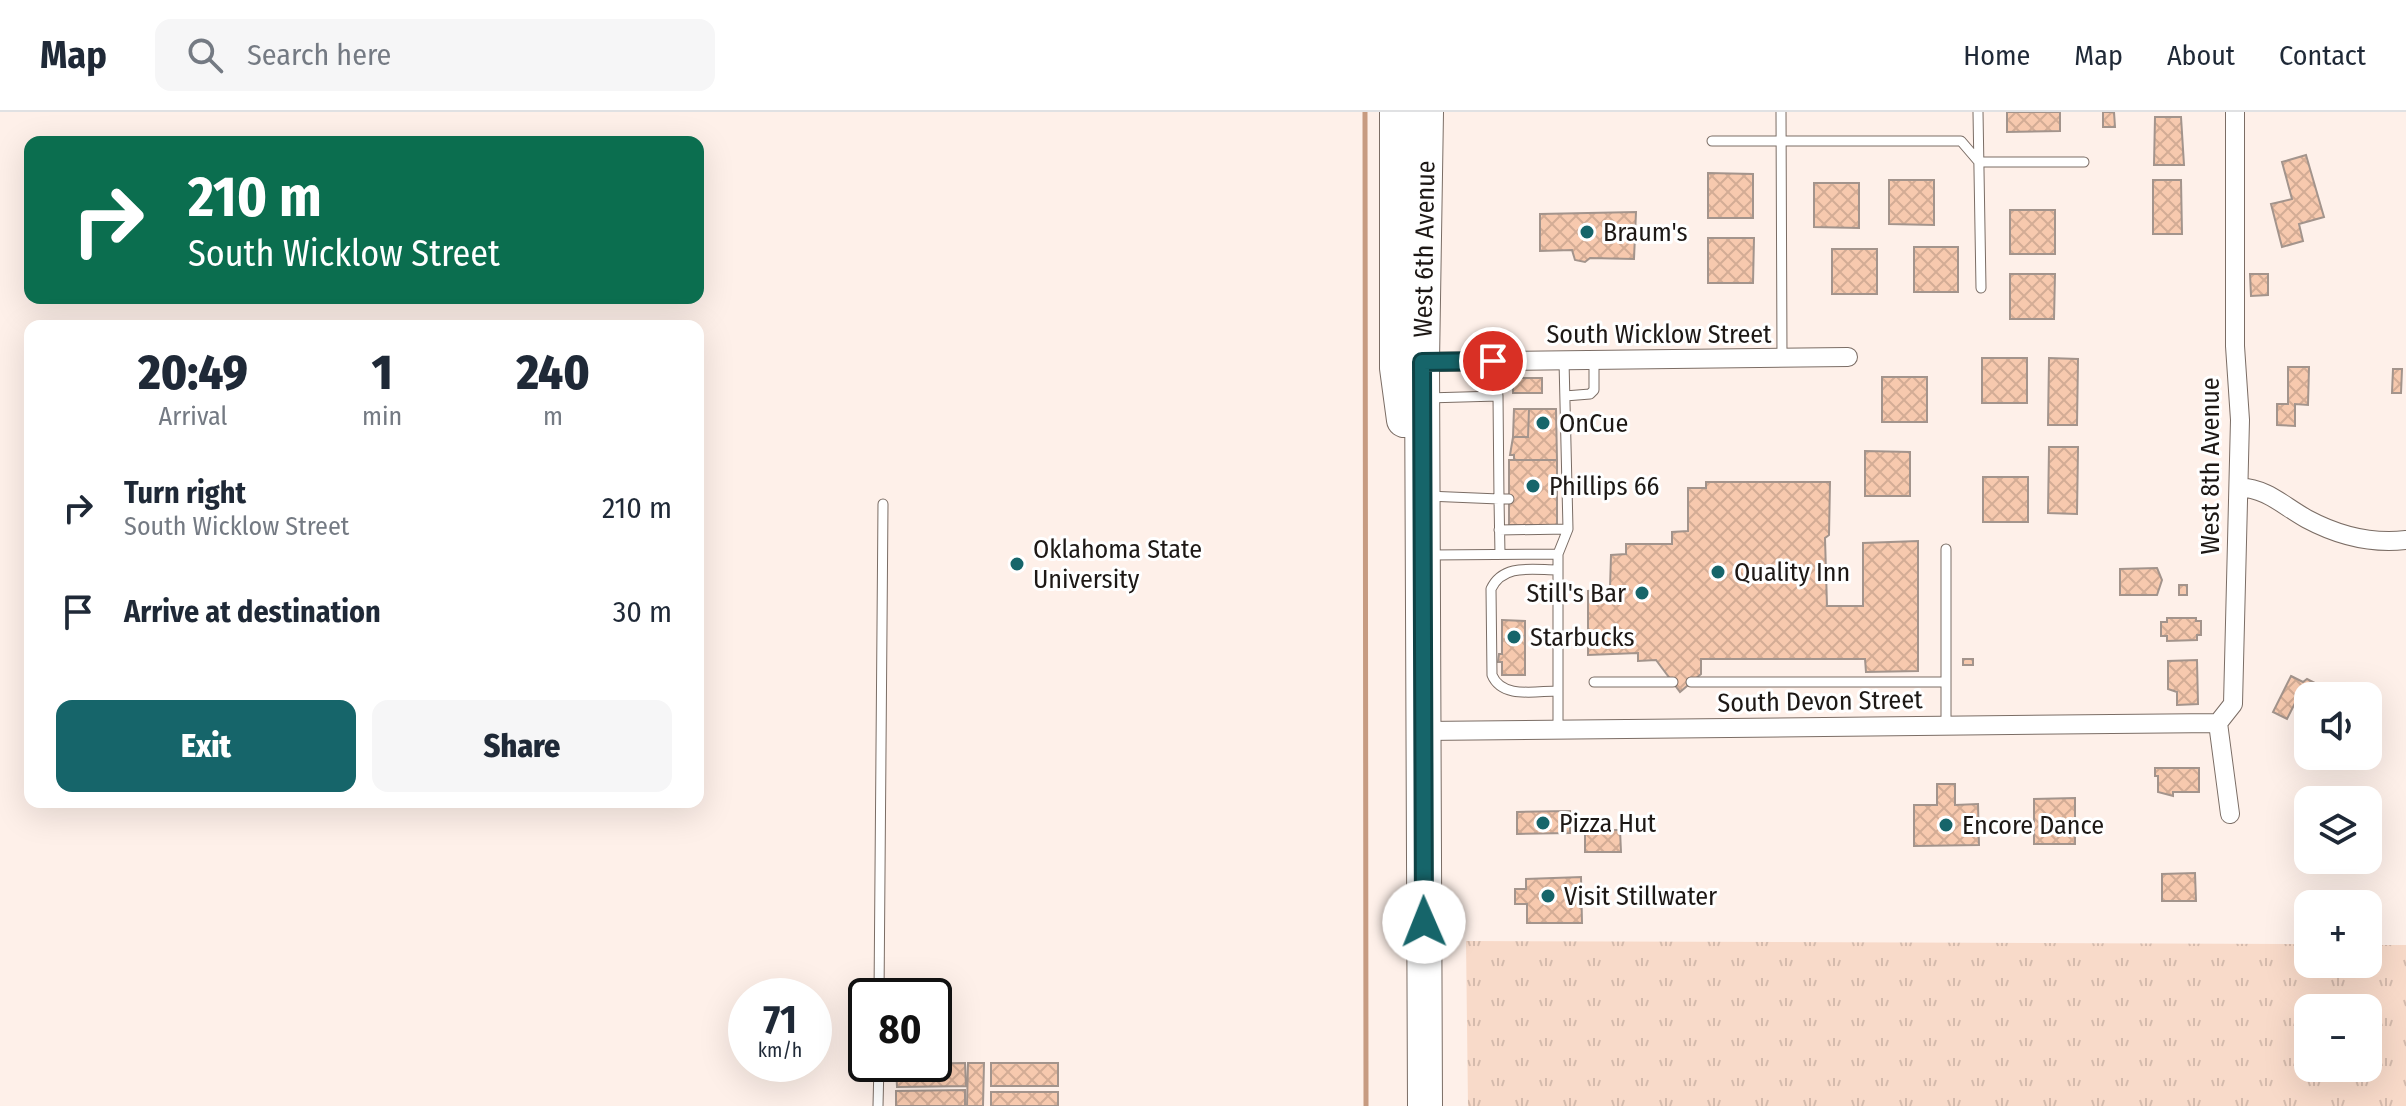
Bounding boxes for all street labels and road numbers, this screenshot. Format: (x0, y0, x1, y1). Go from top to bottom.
street label: West 6th Avenue (1407, 160, 1442, 338)
street label: South Wicklow Street (1546, 319, 1772, 350)
street label: West 8th Avenue (2195, 377, 2226, 555)
street label: South Devon Street (1717, 684, 1923, 719)

